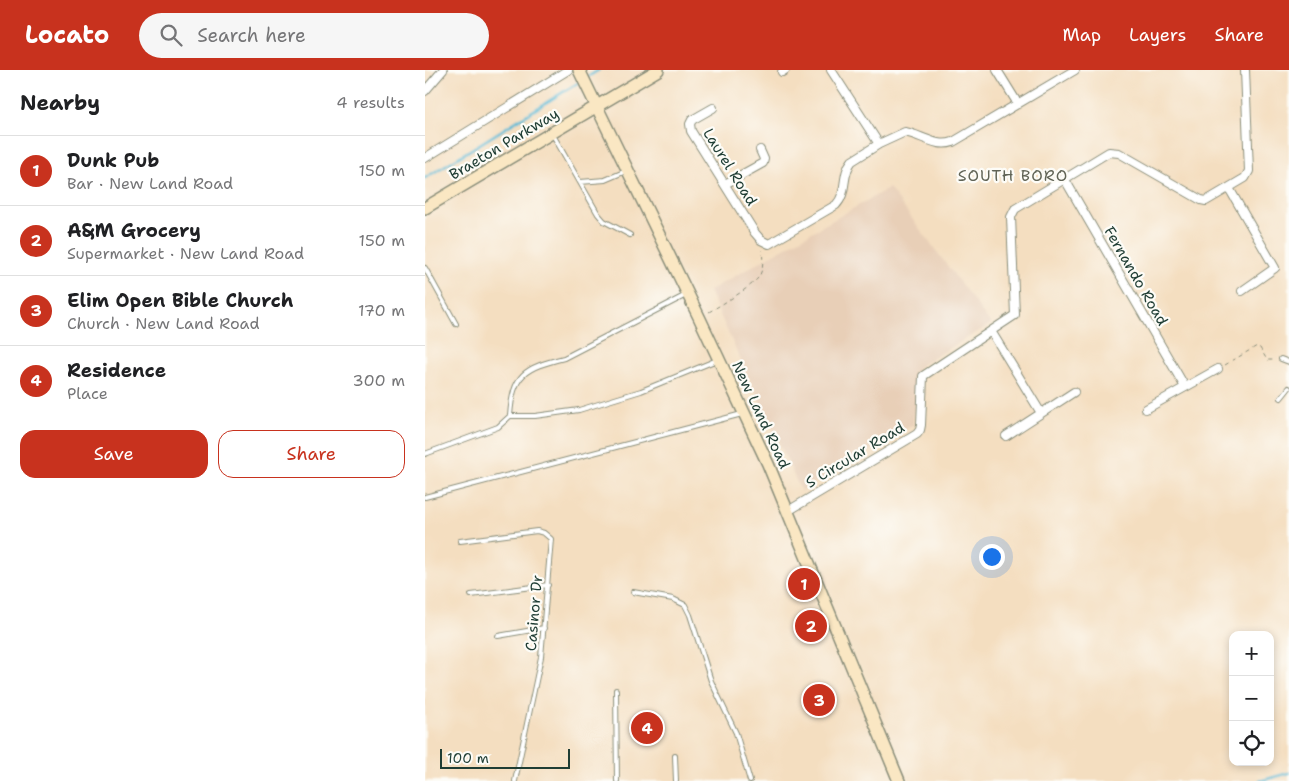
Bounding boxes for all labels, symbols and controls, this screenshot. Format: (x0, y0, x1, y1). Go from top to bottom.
search box (139, 13, 489, 58)
text: Locato (25, 19, 109, 51)
icon: search (157, 21, 185, 49)
text: Search here (197, 23, 306, 48)
text: Map (1063, 23, 1101, 47)
text: Layers (1129, 23, 1186, 47)
text: Share (1214, 23, 1264, 47)
text: Nearby (20, 89, 100, 117)
text: 4 results (336, 92, 405, 113)
street label: Braeton Parkway (446, 103, 562, 185)
street label: Laurel Road (698, 125, 762, 210)
text: Dunk Pub (67, 148, 159, 173)
text: 1 (32, 160, 40, 181)
text: 150 m (358, 160, 405, 181)
district label: SOUTH BORO (958, 165, 1068, 186)
text: Bar · New Land Road (67, 173, 233, 194)
text: A&M Grocery (67, 218, 201, 243)
street label: Fernando Road (1100, 223, 1173, 330)
text: 2 (30, 230, 42, 251)
text: 150 m (358, 230, 405, 251)
text: Supermarket · New Land Road (67, 243, 304, 264)
text: Elim Open Bible Church (67, 288, 293, 313)
text: 3 (30, 300, 42, 321)
text: 170 m (358, 300, 405, 321)
text: Church · New Land Road (67, 313, 260, 334)
text: Residence (67, 358, 166, 383)
street label: New Land Road (727, 358, 795, 472)
text: 4 (30, 370, 42, 391)
text: 300 m (353, 370, 405, 391)
text: Place (67, 383, 108, 404)
street label: S Circular Road (802, 417, 909, 492)
button: Save (20, 430, 208, 478)
button: Share (218, 430, 405, 478)
your location (979, 544, 1005, 570)
pin: 1 (788, 565, 820, 603)
street label: Casinor Dr (521, 574, 547, 652)
pin: 2 (795, 607, 827, 645)
map controls (1229, 631, 1274, 766)
button: + (1229, 631, 1274, 676)
button: − (1229, 676, 1274, 721)
pin: 3 (803, 681, 835, 719)
pin: 4 (631, 709, 663, 747)
button: locate (1229, 721, 1274, 766)
scale bar (440, 746, 570, 769)
text: 100 m (447, 749, 489, 767)

